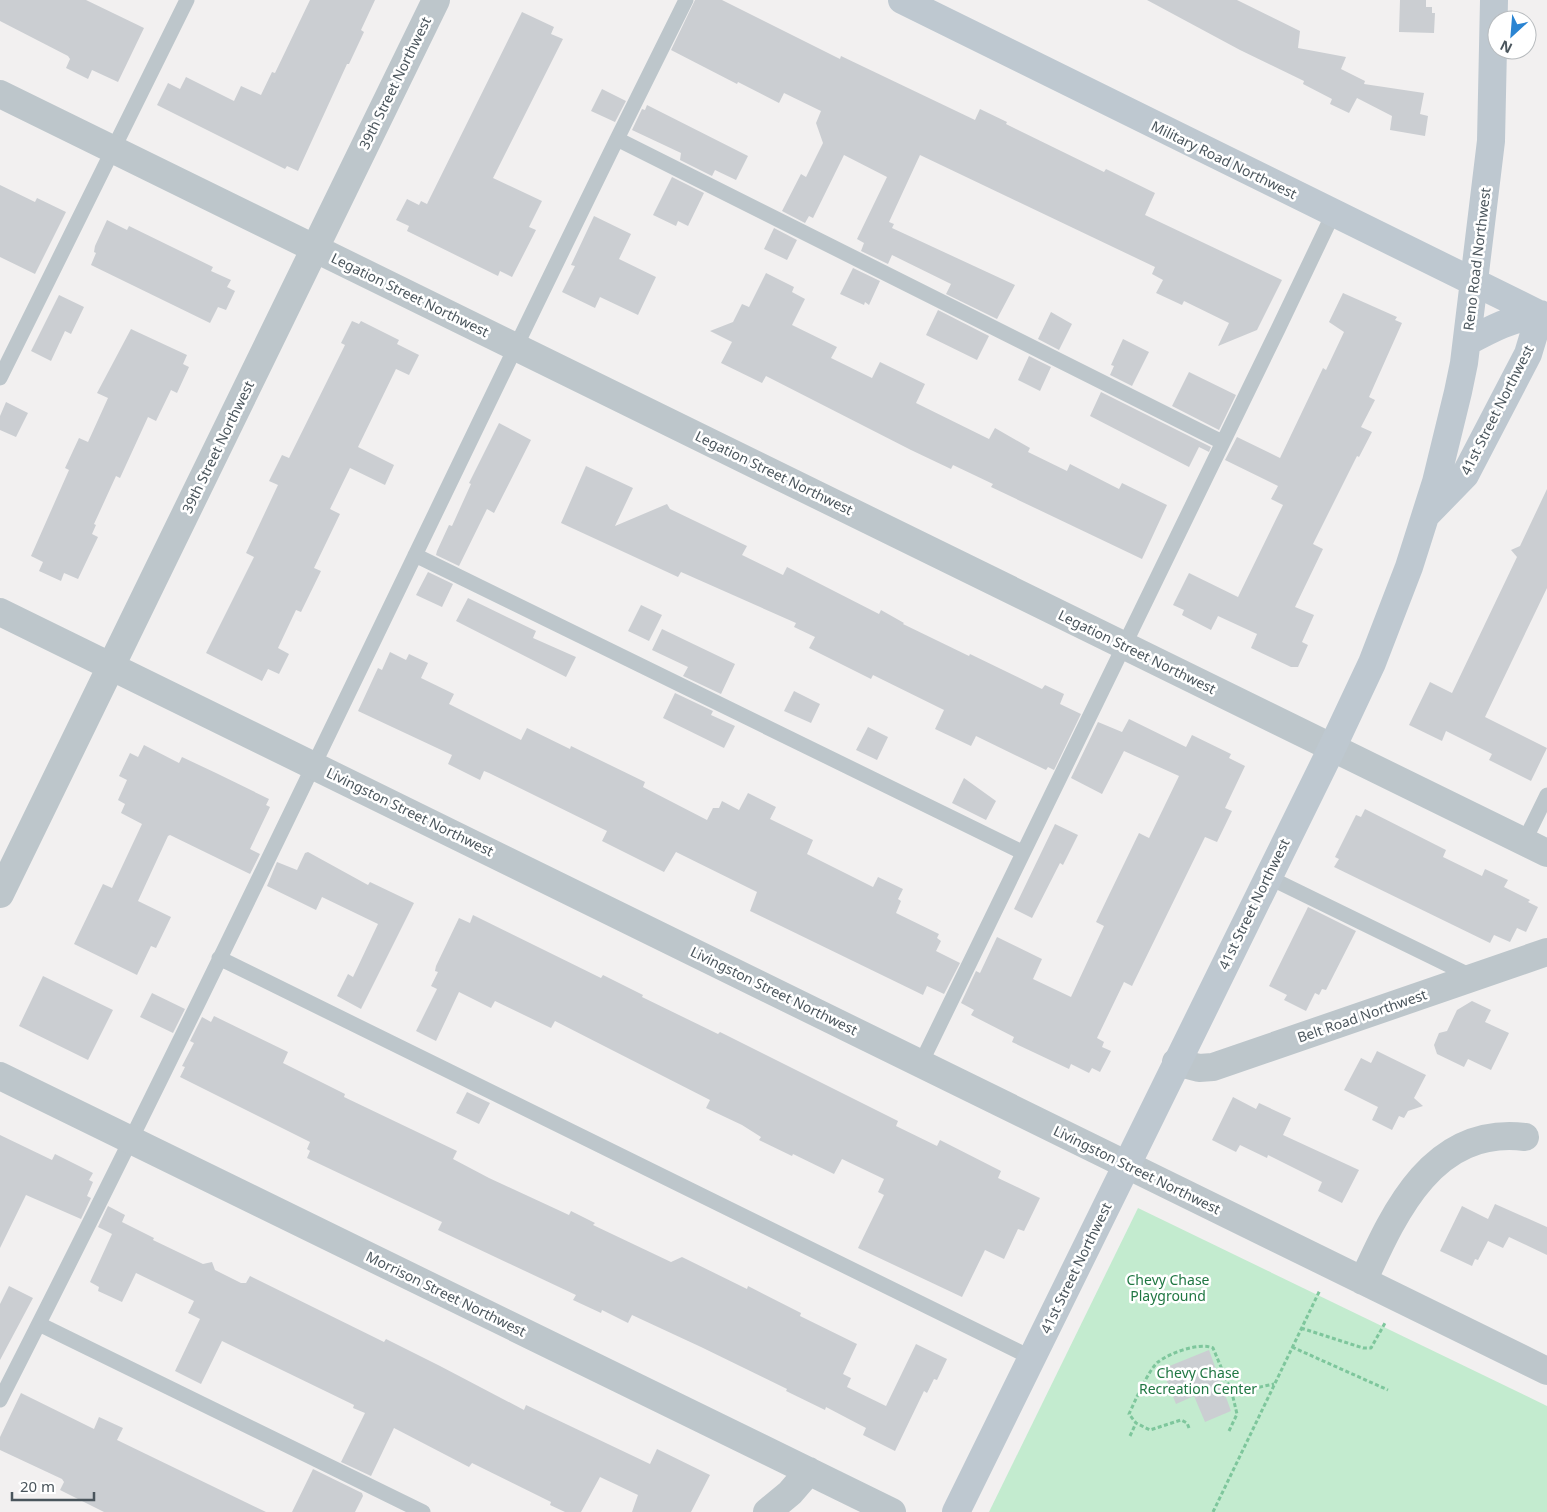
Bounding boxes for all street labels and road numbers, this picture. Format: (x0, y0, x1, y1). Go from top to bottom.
street label: 39th Street Northwest (354, 13, 435, 152)
street label: Military Road Northwest (1148, 116, 1300, 203)
street label: Reno Road Northwest (1458, 186, 1495, 332)
street label: Legation Street Northwest (328, 248, 492, 341)
street label: 41st Street Northwest (1456, 342, 1538, 478)
street label: 39th Street Northwest (177, 377, 258, 516)
street label: Legation Street Northwest (692, 426, 856, 519)
street label: Legation Street Northwest (1055, 605, 1219, 698)
street label: Livingston Street Northwest (324, 763, 497, 860)
street label: 41st Street Northwest (1214, 835, 1294, 972)
street label: Livingston Street Northwest (688, 942, 861, 1039)
street label: Belt Road Northwest (1295, 984, 1429, 1047)
street label: Livingston Street Northwest (1051, 1121, 1224, 1218)
street label: 41st Street Northwest (1036, 1199, 1116, 1336)
street label: Morrison Street Northwest (363, 1246, 529, 1341)

